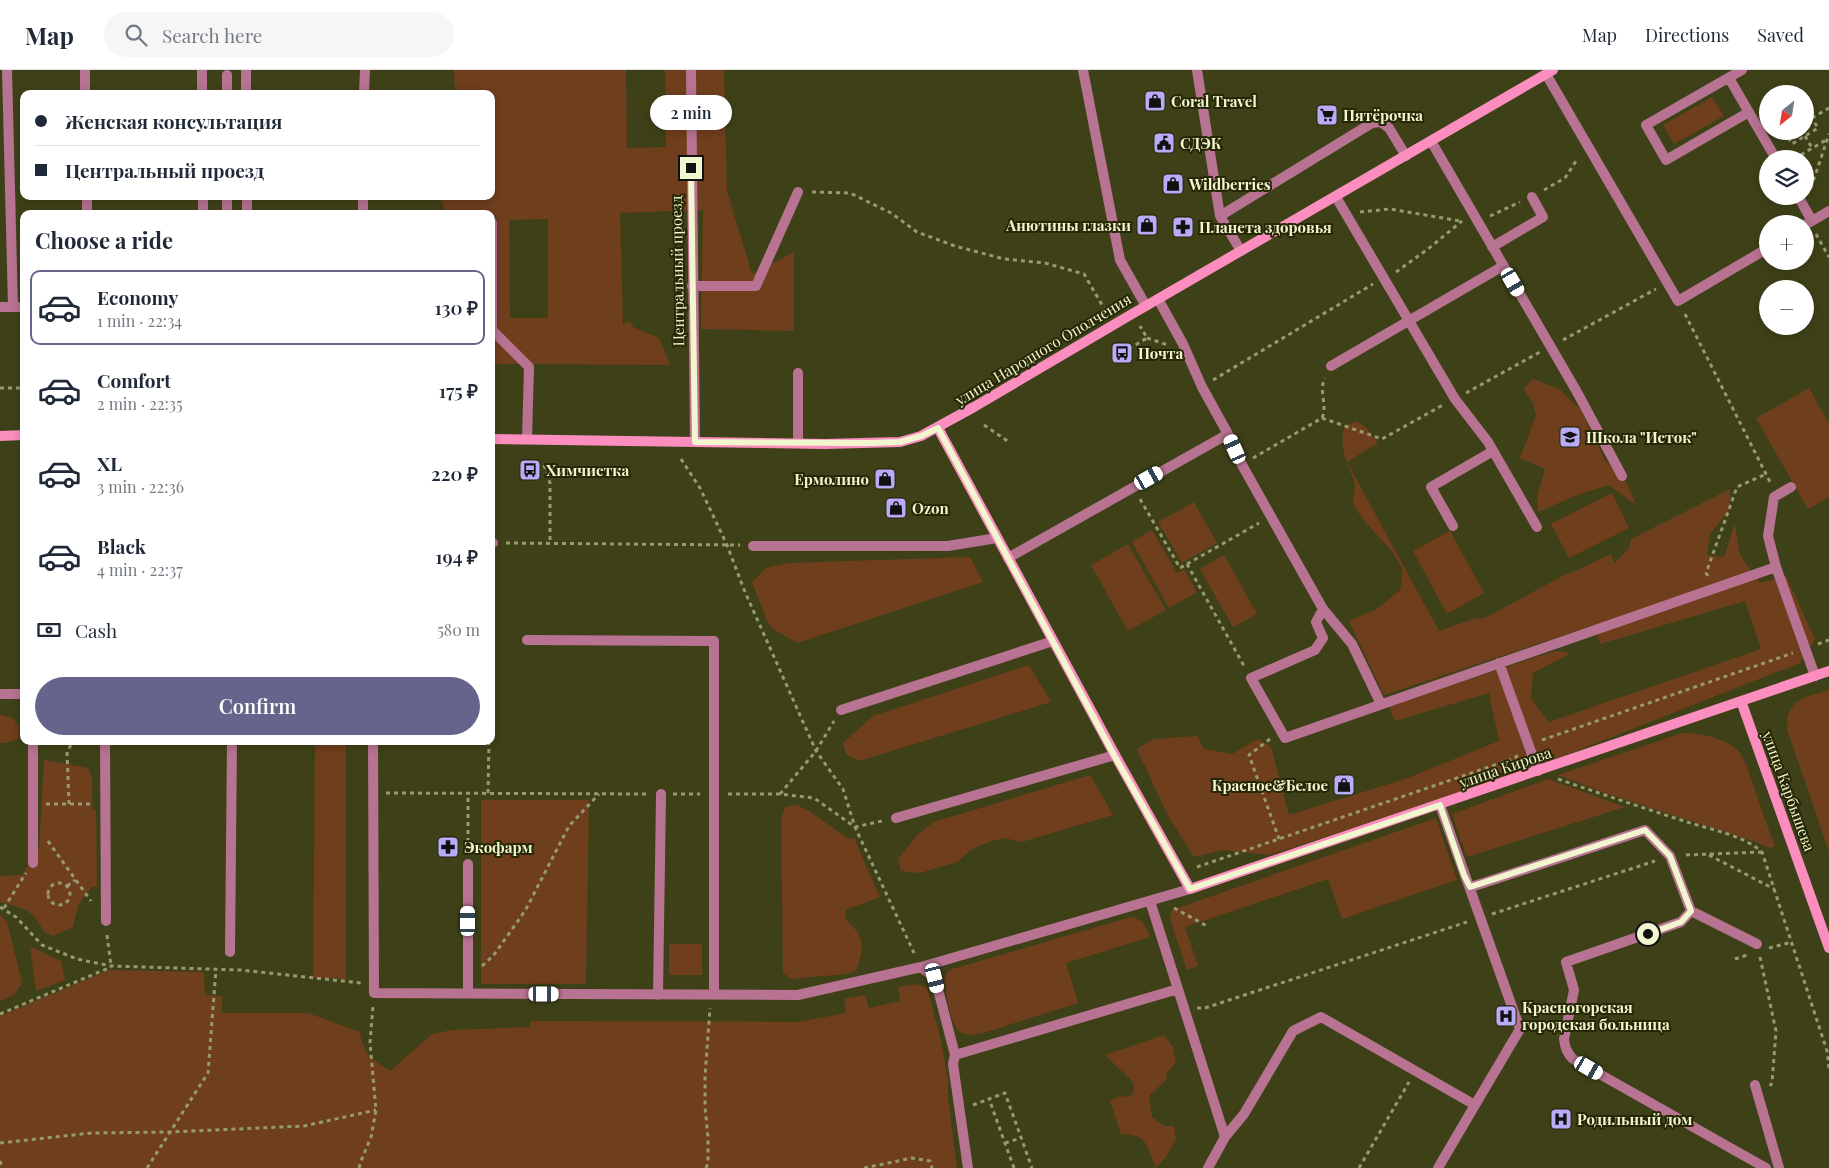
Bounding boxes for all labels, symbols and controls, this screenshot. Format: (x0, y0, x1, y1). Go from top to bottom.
search box (104, 12, 454, 57)
text: Map (25, 19, 74, 51)
icon: search (122, 21, 150, 49)
text: Search here (162, 22, 262, 48)
text: Map (1582, 23, 1617, 47)
text: Directions (1645, 23, 1729, 47)
text: Saved (1757, 23, 1804, 47)
north arrow (1759, 85, 1814, 140)
map controls (1759, 85, 1814, 335)
shop icon: Coral Travel (1143, 89, 1167, 113)
place label: Coral Travel (1171, 91, 1257, 111)
callout: 2 min (650, 96, 732, 131)
text: 2 min (671, 102, 711, 123)
supermarket icon: Пятёрочка (1315, 103, 1339, 127)
place label: Пятёрочка (1343, 105, 1423, 125)
text: Женская консультация (65, 108, 282, 134)
public building icon: СДЭК (1152, 131, 1176, 155)
place label: СДЭК (1180, 133, 1222, 153)
button: layers (1759, 150, 1814, 205)
text: Центральный проезд (65, 157, 264, 183)
route end (680, 157, 702, 179)
shop icon: Wildberries (1161, 172, 1185, 196)
place label: Wildberries (1188, 174, 1271, 194)
street label: Центральный проезд (666, 195, 688, 347)
shop icon: Анютины глазки (1135, 213, 1159, 237)
place label: Анютины глазки (1005, 215, 1131, 235)
pharmacy icon: Планета здоровья (1171, 215, 1195, 239)
button: + (1759, 215, 1814, 270)
place label: Планета здоровья (1199, 217, 1332, 237)
text: Choose a ride (35, 225, 173, 255)
car (1499, 265, 1526, 299)
button: − (1759, 280, 1814, 335)
text: Economy (97, 284, 178, 310)
icon: car (37, 285, 82, 330)
street label: улица Народного Ополчения (951, 288, 1135, 410)
text: 130 ₽ (434, 294, 478, 320)
text: 1 min · 22:34 (97, 310, 182, 331)
bus stop icon: Почта (1110, 341, 1134, 365)
place label: Почта (1138, 343, 1184, 363)
text: Comfort (97, 367, 171, 393)
icon: car (37, 368, 82, 413)
text: 175 ₽ (439, 377, 478, 403)
text: 2 min · 22:35 (97, 393, 183, 414)
school or university icon: Школа "Исток" (1558, 425, 1582, 449)
place label: Школа "Исток" (1586, 427, 1697, 447)
car (1222, 432, 1247, 466)
text: XL (97, 450, 122, 476)
icon: car (37, 451, 82, 496)
bus stop icon: Химчистка (518, 458, 542, 482)
text: 220 ₽ (431, 460, 478, 486)
place label: Химчистка (546, 460, 630, 480)
car (1132, 464, 1165, 492)
shop icon: Ермолино (873, 467, 897, 491)
place label: Ермолино (794, 469, 869, 489)
text: 3 min · 22:36 (97, 476, 184, 497)
shop icon: Ozon (884, 496, 908, 520)
place label: Ozon (912, 498, 949, 518)
text: Black (97, 533, 146, 559)
icon: car (37, 534, 82, 579)
text: 194 ₽ (435, 543, 478, 569)
text: 4 min · 22:37 (97, 559, 183, 580)
icon: cash (35, 616, 63, 644)
text: Cash (75, 617, 117, 643)
text: 580 m (437, 619, 480, 640)
button: Confirm (35, 677, 480, 735)
street label: улица Карбышева (1758, 727, 1820, 854)
street label: улица Кирова (1455, 742, 1554, 792)
shop icon: Красное&Белое (1332, 773, 1356, 797)
place label: Красное&Белое (1212, 775, 1328, 795)
pharmacy icon: Экофарм (436, 835, 460, 859)
place label: Экофарм (464, 837, 533, 857)
car (460, 906, 475, 936)
route start (1637, 923, 1659, 945)
car (924, 962, 945, 994)
car (529, 987, 559, 1002)
place label: Красногорская городская больница (1522, 997, 1670, 1034)
hospital icon: Красногорская городская больница (1494, 1004, 1518, 1028)
car (1572, 1054, 1605, 1082)
hospital icon: Родильный дом (1549, 1107, 1573, 1131)
place label: Родильный дом (1577, 1109, 1693, 1129)

